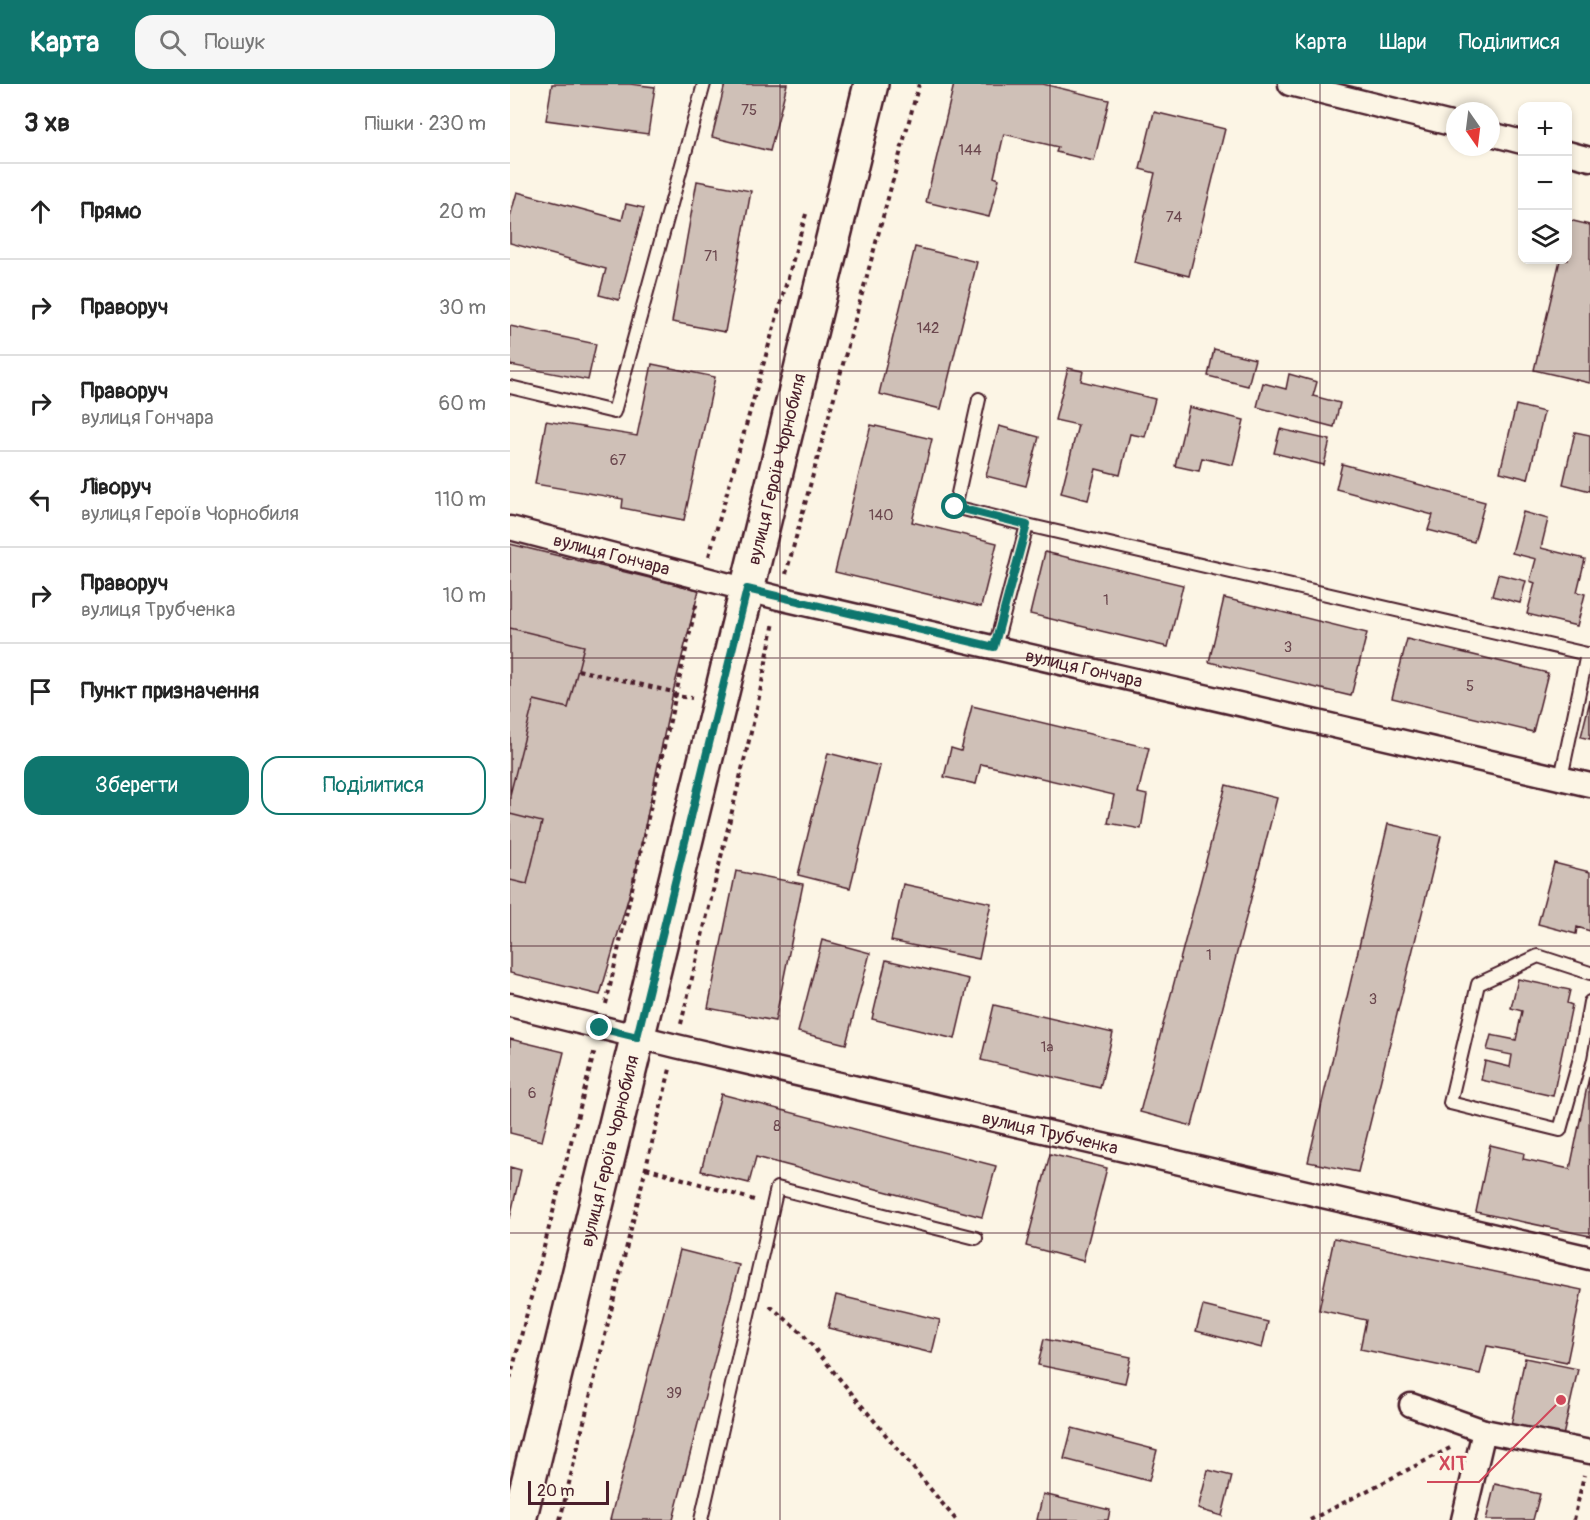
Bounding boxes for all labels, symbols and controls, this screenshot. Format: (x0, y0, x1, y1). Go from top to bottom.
search box (135, 15, 555, 69)
text: Карта (30, 25, 99, 60)
icon: search (156, 26, 189, 59)
text: Пошук (204, 28, 266, 56)
text: Карта (1295, 29, 1347, 56)
text: Шари (1380, 29, 1426, 56)
text: Поділитися (1459, 29, 1560, 56)
house number: 75 (741, 101, 757, 120)
north arrow (1446, 102, 1500, 156)
map controls (1518, 102, 1572, 264)
button: + (1518, 102, 1572, 156)
text: 3 хв (24, 107, 70, 139)
text: Пішки · 230 m (364, 111, 486, 136)
house number: 144 (958, 141, 982, 160)
button: − (1518, 156, 1572, 210)
icon: ahead (24, 195, 57, 228)
text: Прямо (81, 197, 141, 225)
text: 20 m (439, 199, 486, 224)
house number: 74 (1166, 208, 1183, 227)
button: layers (1518, 210, 1572, 264)
house number: 71 (704, 247, 718, 266)
icon: right (24, 291, 57, 324)
text: Праворуч (81, 293, 168, 321)
text: 30 m (439, 295, 486, 320)
house number: 142 (917, 319, 939, 338)
street label: вулиця Героїв Чорнобиля (742, 371, 811, 567)
text: Праворуч (81, 377, 168, 405)
icon: right (24, 387, 57, 420)
text: 60 m (439, 391, 486, 416)
text: вулиця Гончара (81, 405, 214, 430)
house number: 67 (610, 451, 626, 470)
text: Ліворуч (81, 473, 152, 501)
icon: left (24, 483, 57, 516)
text: 110 m (435, 487, 486, 512)
route start (941, 493, 967, 519)
text: вулиця Героїв Чорнобиля (81, 501, 299, 526)
house number: 140 (869, 506, 893, 525)
street label: вулиця Гончара (551, 528, 672, 581)
text: Праворуч (81, 569, 168, 597)
icon: right (24, 579, 57, 612)
text: 10 m (442, 583, 486, 608)
house number: 1 (1103, 591, 1109, 610)
text: вулиця Трубченка (81, 597, 235, 622)
house number: 3 (1284, 638, 1292, 657)
street label: вулиця Гончара (1023, 644, 1145, 693)
icon: arrive (24, 675, 57, 708)
text: Пункт призначення (81, 677, 259, 705)
house number: 5 (1466, 677, 1474, 696)
button: Зберегти (24, 756, 249, 815)
button: Поділитися (261, 756, 486, 815)
house number: 1 (1206, 946, 1212, 965)
house number: 3 (1369, 990, 1377, 1009)
route end (586, 1014, 612, 1040)
house number: 1а (1041, 1038, 1053, 1057)
street label: вулиця Героїв Чорнобиля (575, 1053, 644, 1249)
house number: 6 (528, 1084, 536, 1103)
street label: вулиця Трубченка (980, 1106, 1120, 1160)
house number: 8 (773, 1117, 781, 1136)
house number: 39 (666, 1384, 682, 1403)
callout: ХІТ (1427, 1444, 1479, 1482)
text: ХІТ (1439, 1451, 1467, 1476)
scale bar (528, 1478, 609, 1506)
text: 20 m (537, 1481, 575, 1501)

